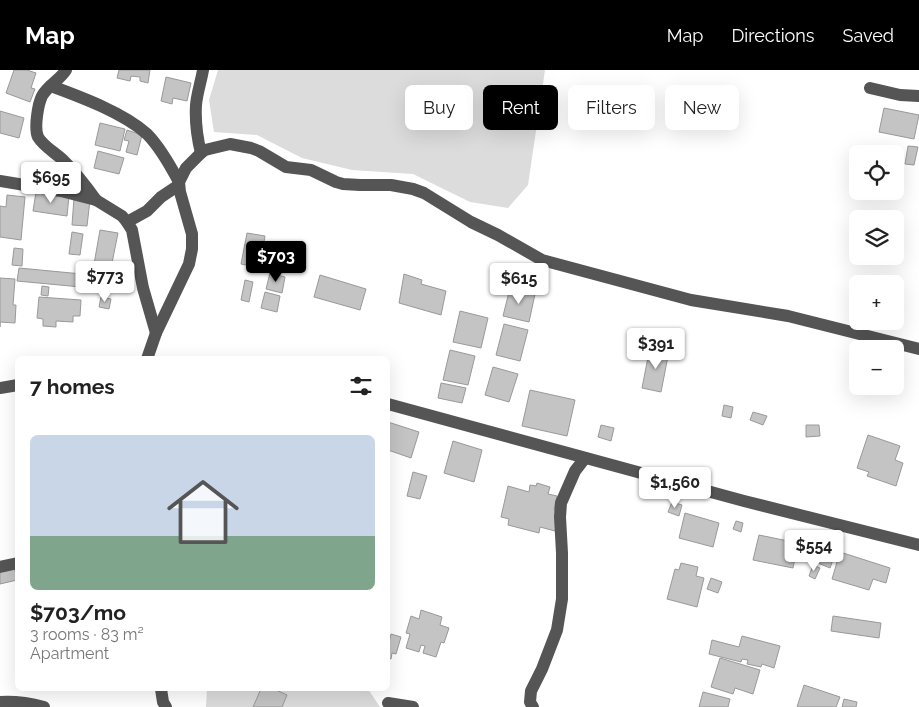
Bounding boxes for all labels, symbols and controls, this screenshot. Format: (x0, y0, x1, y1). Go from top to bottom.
text: Map (25, 21, 75, 50)
text: Map (667, 25, 703, 46)
text: Directions (731, 25, 815, 46)
text: Saved (843, 25, 894, 46)
chip: Buy (405, 85, 473, 130)
chip: Rent (483, 85, 558, 130)
chip: Filters (568, 85, 655, 130)
chip: New (665, 85, 739, 130)
map controls (849, 145, 904, 395)
button: locate (849, 145, 904, 200)
pin: $695 (21, 162, 81, 204)
text: $695 (32, 168, 70, 187)
button: layers (849, 210, 904, 265)
pin: $703 (246, 240, 306, 283)
text: $703 (257, 247, 295, 266)
pin: $773 (75, 260, 135, 303)
pin: $615 (489, 262, 549, 305)
text: $773 (86, 267, 124, 286)
text: $615 (501, 269, 537, 288)
button: + (849, 275, 904, 330)
pin: $391 (626, 328, 686, 370)
text: $391 (638, 334, 674, 353)
button: − (849, 340, 904, 395)
icon: filters (347, 372, 375, 400)
text: 7 homes (30, 374, 115, 399)
pin: $1,560 (634, 466, 716, 509)
icon: home (158, 467, 248, 557)
text: $1,560 (650, 473, 700, 492)
pin: $554 (784, 530, 844, 572)
text: $554 (795, 536, 833, 555)
text: $703/mo (30, 600, 126, 625)
text: 3 rooms · 83 m² (30, 625, 144, 644)
text: Apartment (30, 644, 109, 663)

